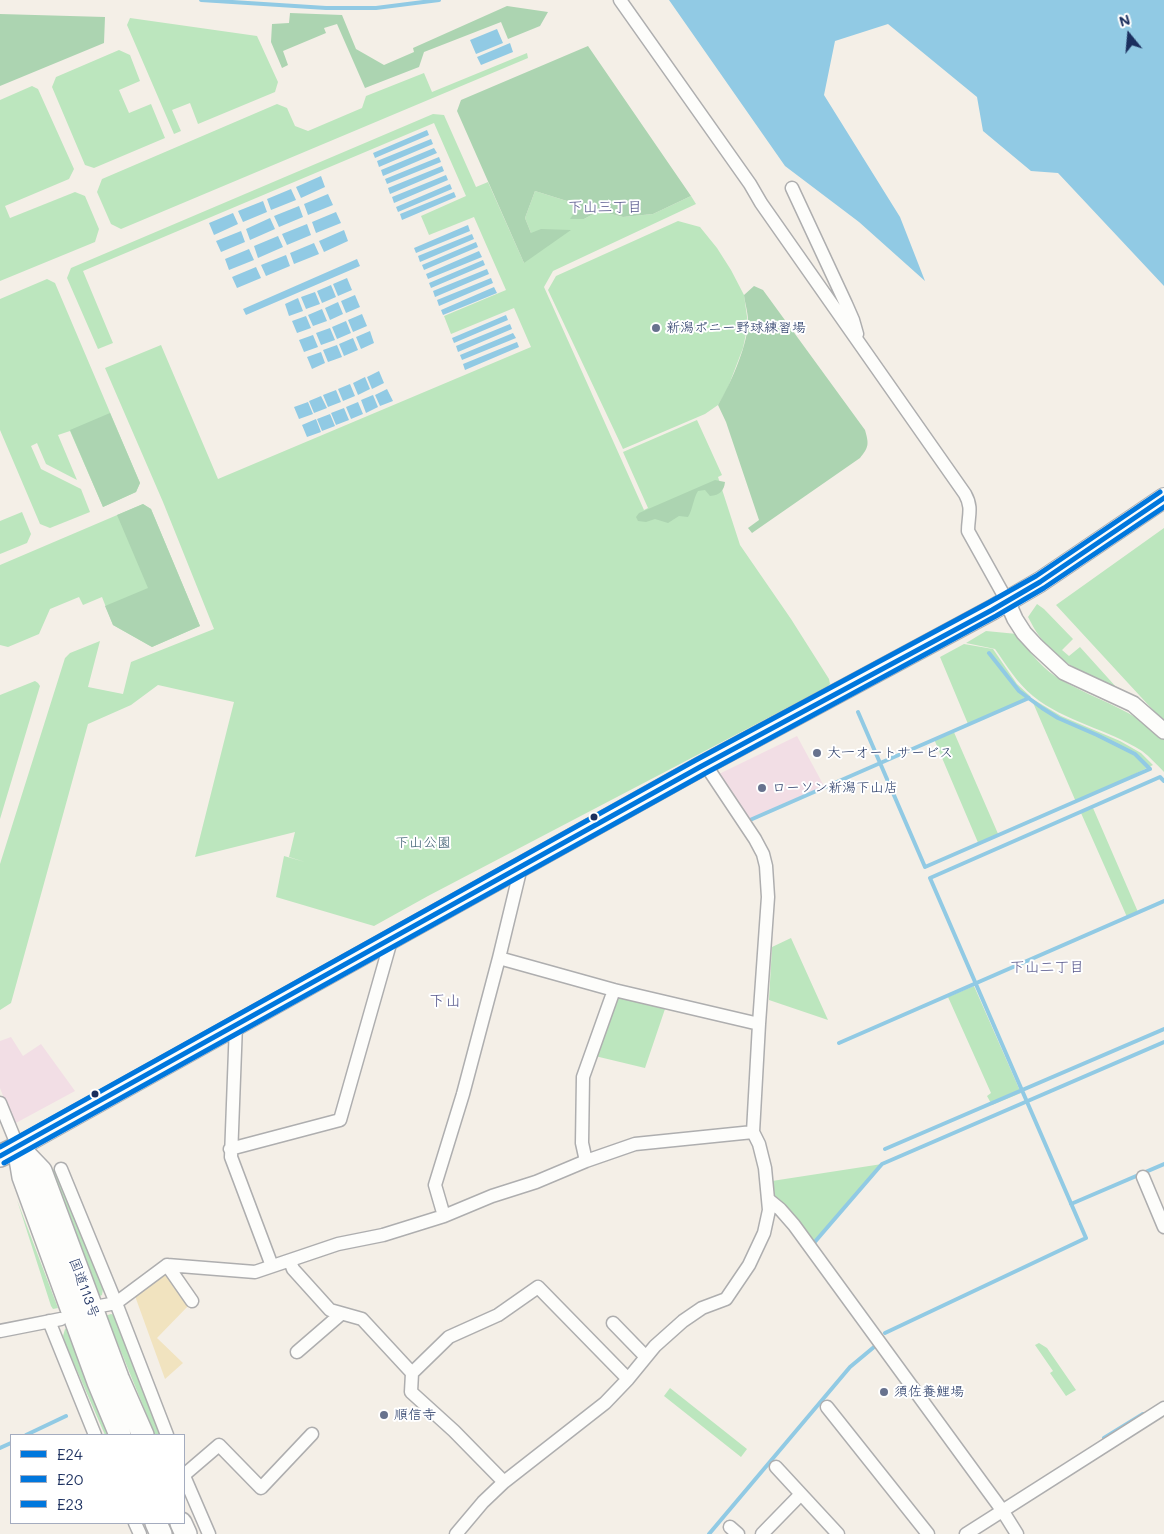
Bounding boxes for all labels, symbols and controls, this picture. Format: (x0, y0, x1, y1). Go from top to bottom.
north arrow (1104, 10, 1154, 60)
text: N (1117, 10, 1132, 31)
district label: 下山三丁目 (568, 198, 642, 216)
place label: 新潟ポニー野球練習場 (666, 320, 806, 336)
marker: 新潟ポニー野球練習場 (650, 322, 662, 334)
place label: 大一オートサービス (827, 745, 953, 761)
marker: 大一オートサービス (811, 747, 823, 759)
place label: ローソン新潟下山店 (772, 780, 898, 796)
marker: ローソン新潟下山店 (756, 782, 768, 794)
unlabelled marker (589, 812, 599, 822)
park label: 下山公園 (395, 835, 451, 851)
district label: 下山二丁目 (1010, 958, 1084, 976)
district label: 下山 (429, 991, 461, 1011)
unlabelled marker (90, 1089, 100, 1099)
street label: 国道113号 (65, 1256, 103, 1320)
place label: 須佐養鯉場 (894, 1384, 964, 1400)
marker: 須佐養鯉場 (878, 1386, 890, 1398)
place label: 順信寺 (394, 1407, 436, 1423)
marker: 順信寺 (378, 1409, 390, 1421)
legend (10, 1434, 185, 1524)
text: E24 (57, 1444, 83, 1464)
text: E20 (57, 1469, 83, 1489)
text: E23 (57, 1494, 83, 1514)

